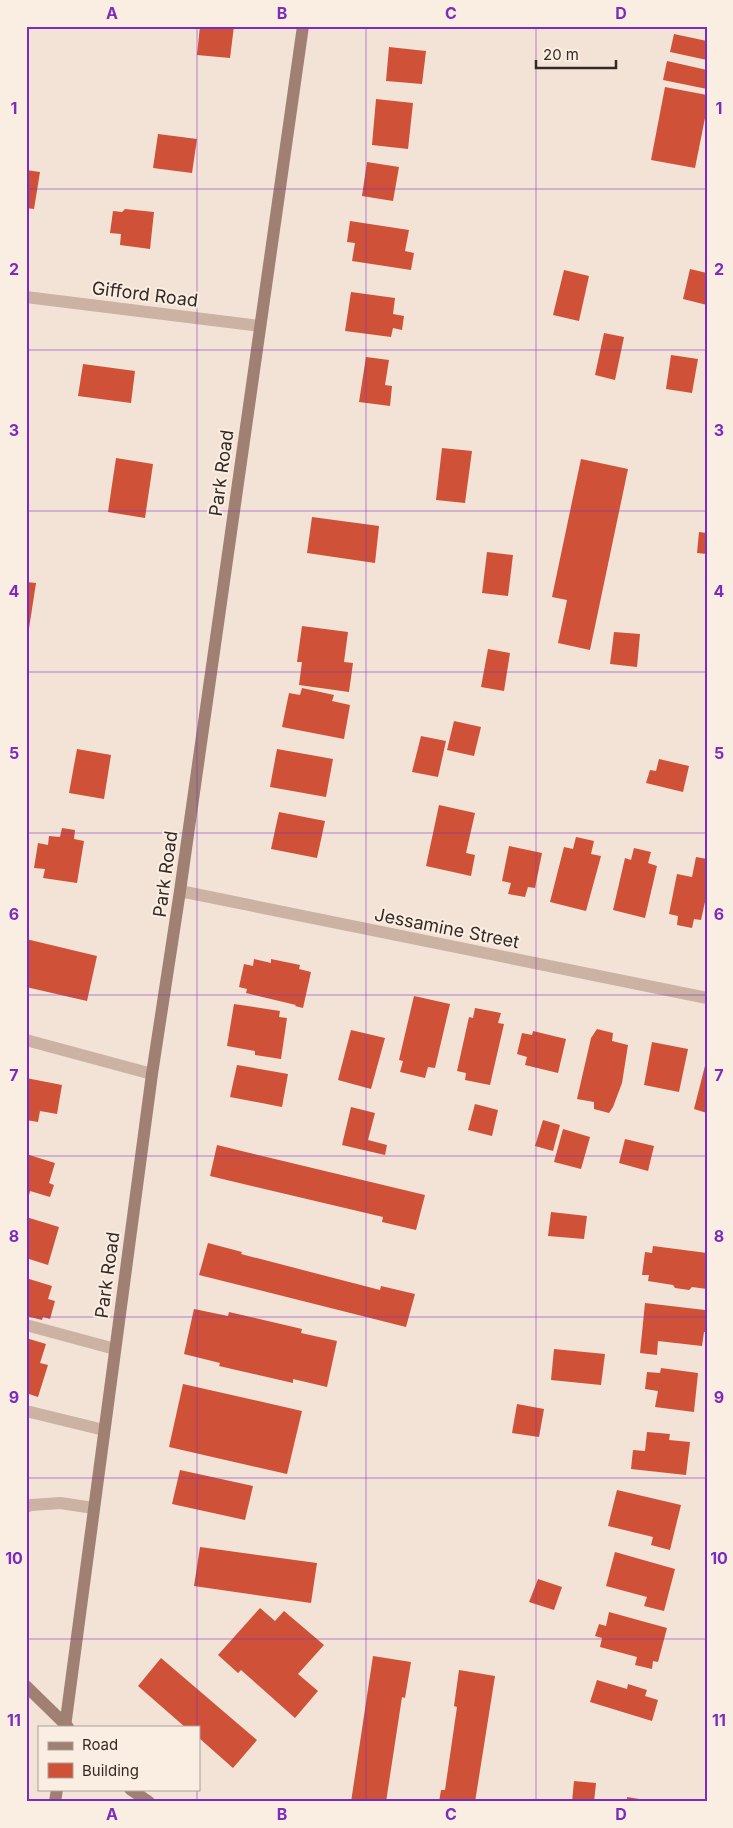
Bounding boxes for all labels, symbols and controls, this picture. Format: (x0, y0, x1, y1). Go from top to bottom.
text: A (106, 3, 118, 23)
text: B (277, 3, 287, 23)
text: C (445, 3, 457, 23)
text: D (615, 3, 627, 23)
scale bar (536, 38, 616, 70)
text: 20 m (543, 45, 579, 64)
text: 1 (11, 98, 17, 118)
text: 1 (716, 98, 722, 118)
text: 2 (9, 259, 19, 279)
text: 2 (714, 259, 724, 279)
street label: Gifford Road (91, 277, 199, 311)
text: 3 (9, 420, 19, 440)
text: 3 (714, 420, 724, 440)
street label: Park Road (205, 428, 237, 518)
text: 4 (9, 581, 20, 601)
text: 4 (714, 581, 725, 601)
text: 5 (9, 743, 19, 763)
text: 5 (714, 743, 724, 763)
street label: Park Road (149, 829, 181, 919)
text: 6 (9, 904, 19, 924)
street label: Jessamine Street (373, 904, 521, 952)
text: 6 (714, 904, 724, 924)
text: 7 (9, 1065, 19, 1085)
text: 7 (714, 1065, 724, 1085)
text: 8 (9, 1226, 19, 1246)
text: 8 (714, 1226, 724, 1246)
street label: Park Road (91, 1230, 123, 1320)
text: 9 (9, 1387, 19, 1407)
text: 9 (714, 1387, 724, 1407)
text: 10 (5, 1548, 23, 1568)
text: 10 (710, 1548, 728, 1568)
text: 11 (7, 1710, 21, 1730)
text: 11 (712, 1710, 726, 1730)
legend (38, 1726, 200, 1790)
text: Road (82, 1735, 118, 1754)
text: Building (82, 1761, 139, 1780)
text: A (106, 1804, 118, 1824)
text: B (277, 1804, 287, 1824)
text: C (445, 1804, 457, 1824)
text: D (615, 1804, 627, 1824)

